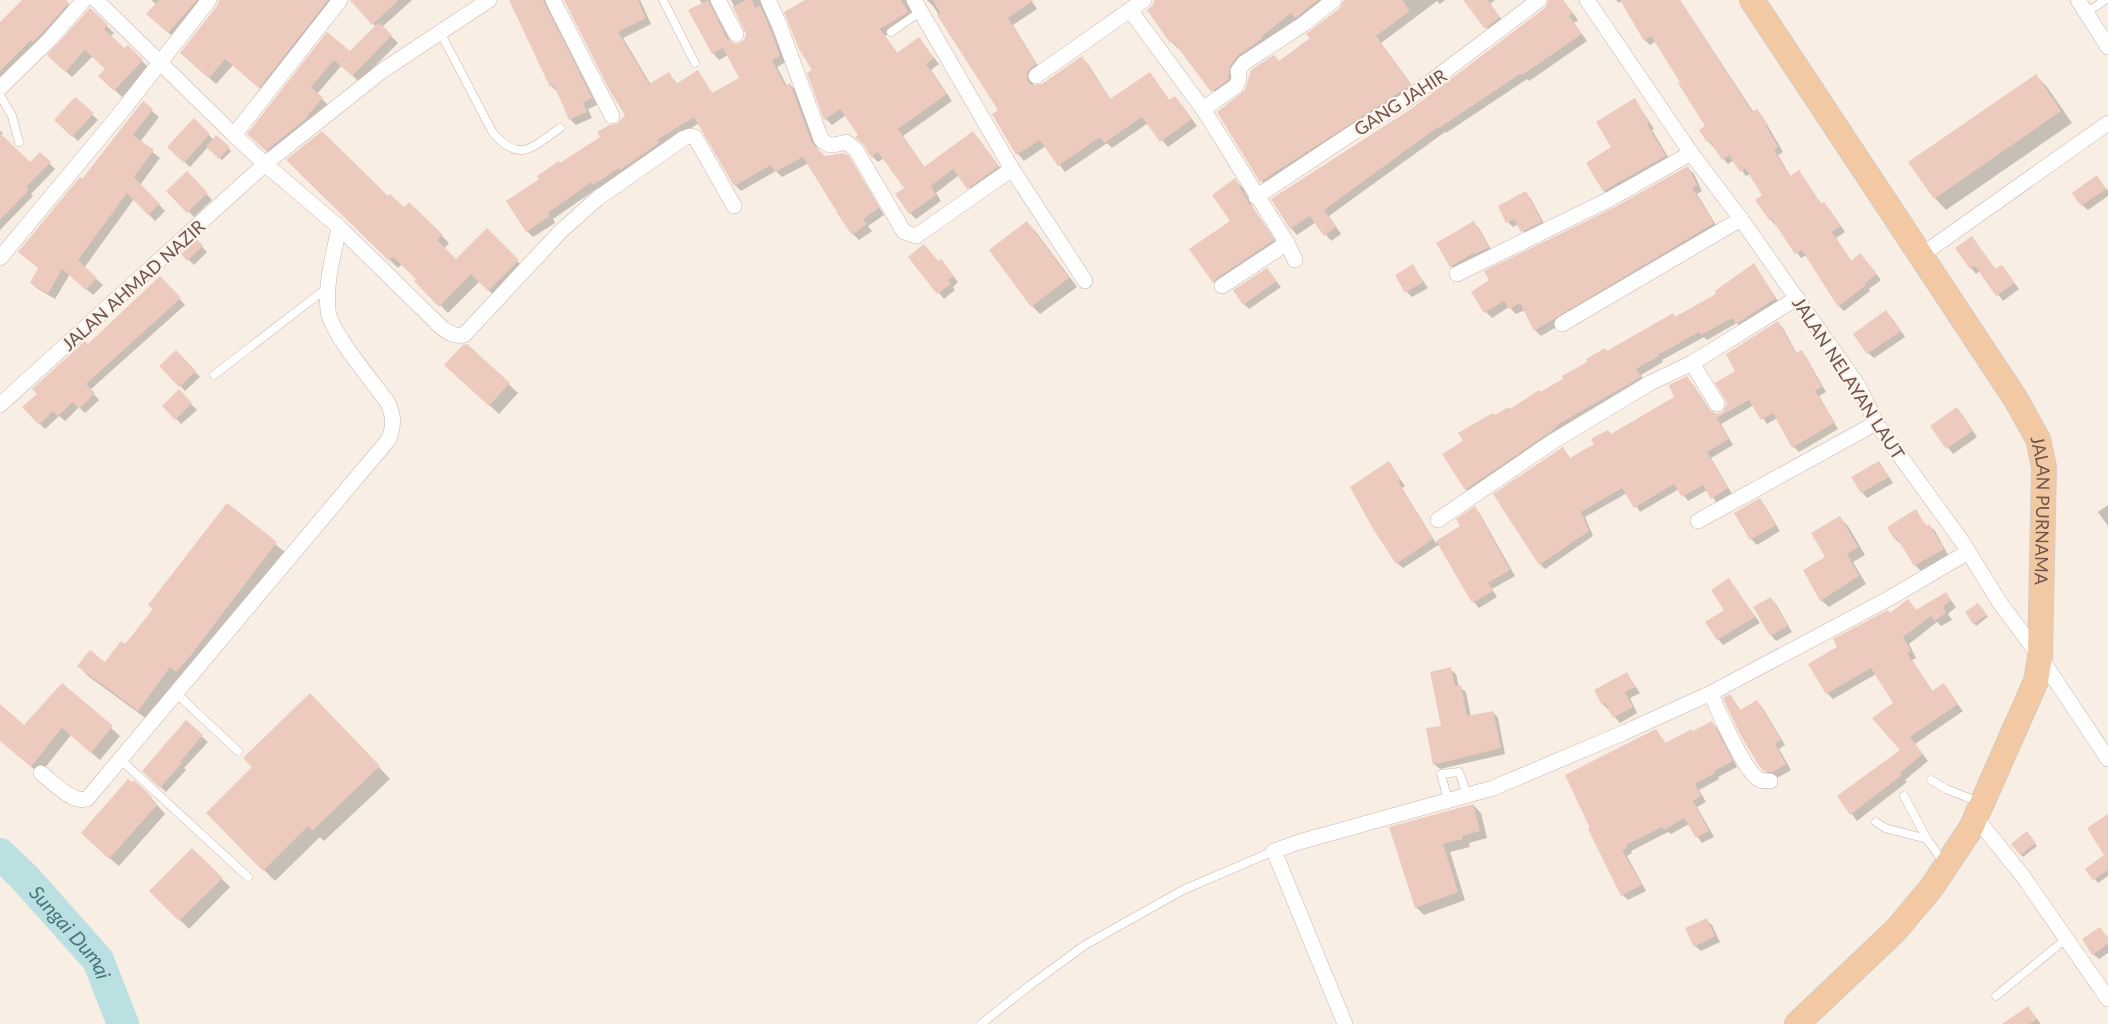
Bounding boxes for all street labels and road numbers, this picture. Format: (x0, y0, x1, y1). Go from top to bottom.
street label: GANG JAHIR (1350, 64, 1451, 140)
street label: JALAN AHMAD NAZIR (57, 214, 210, 355)
street label: JALAN NELAYAN LAUT (1788, 293, 1910, 464)
street label: JALAN PURNAMA (2027, 434, 2055, 586)

